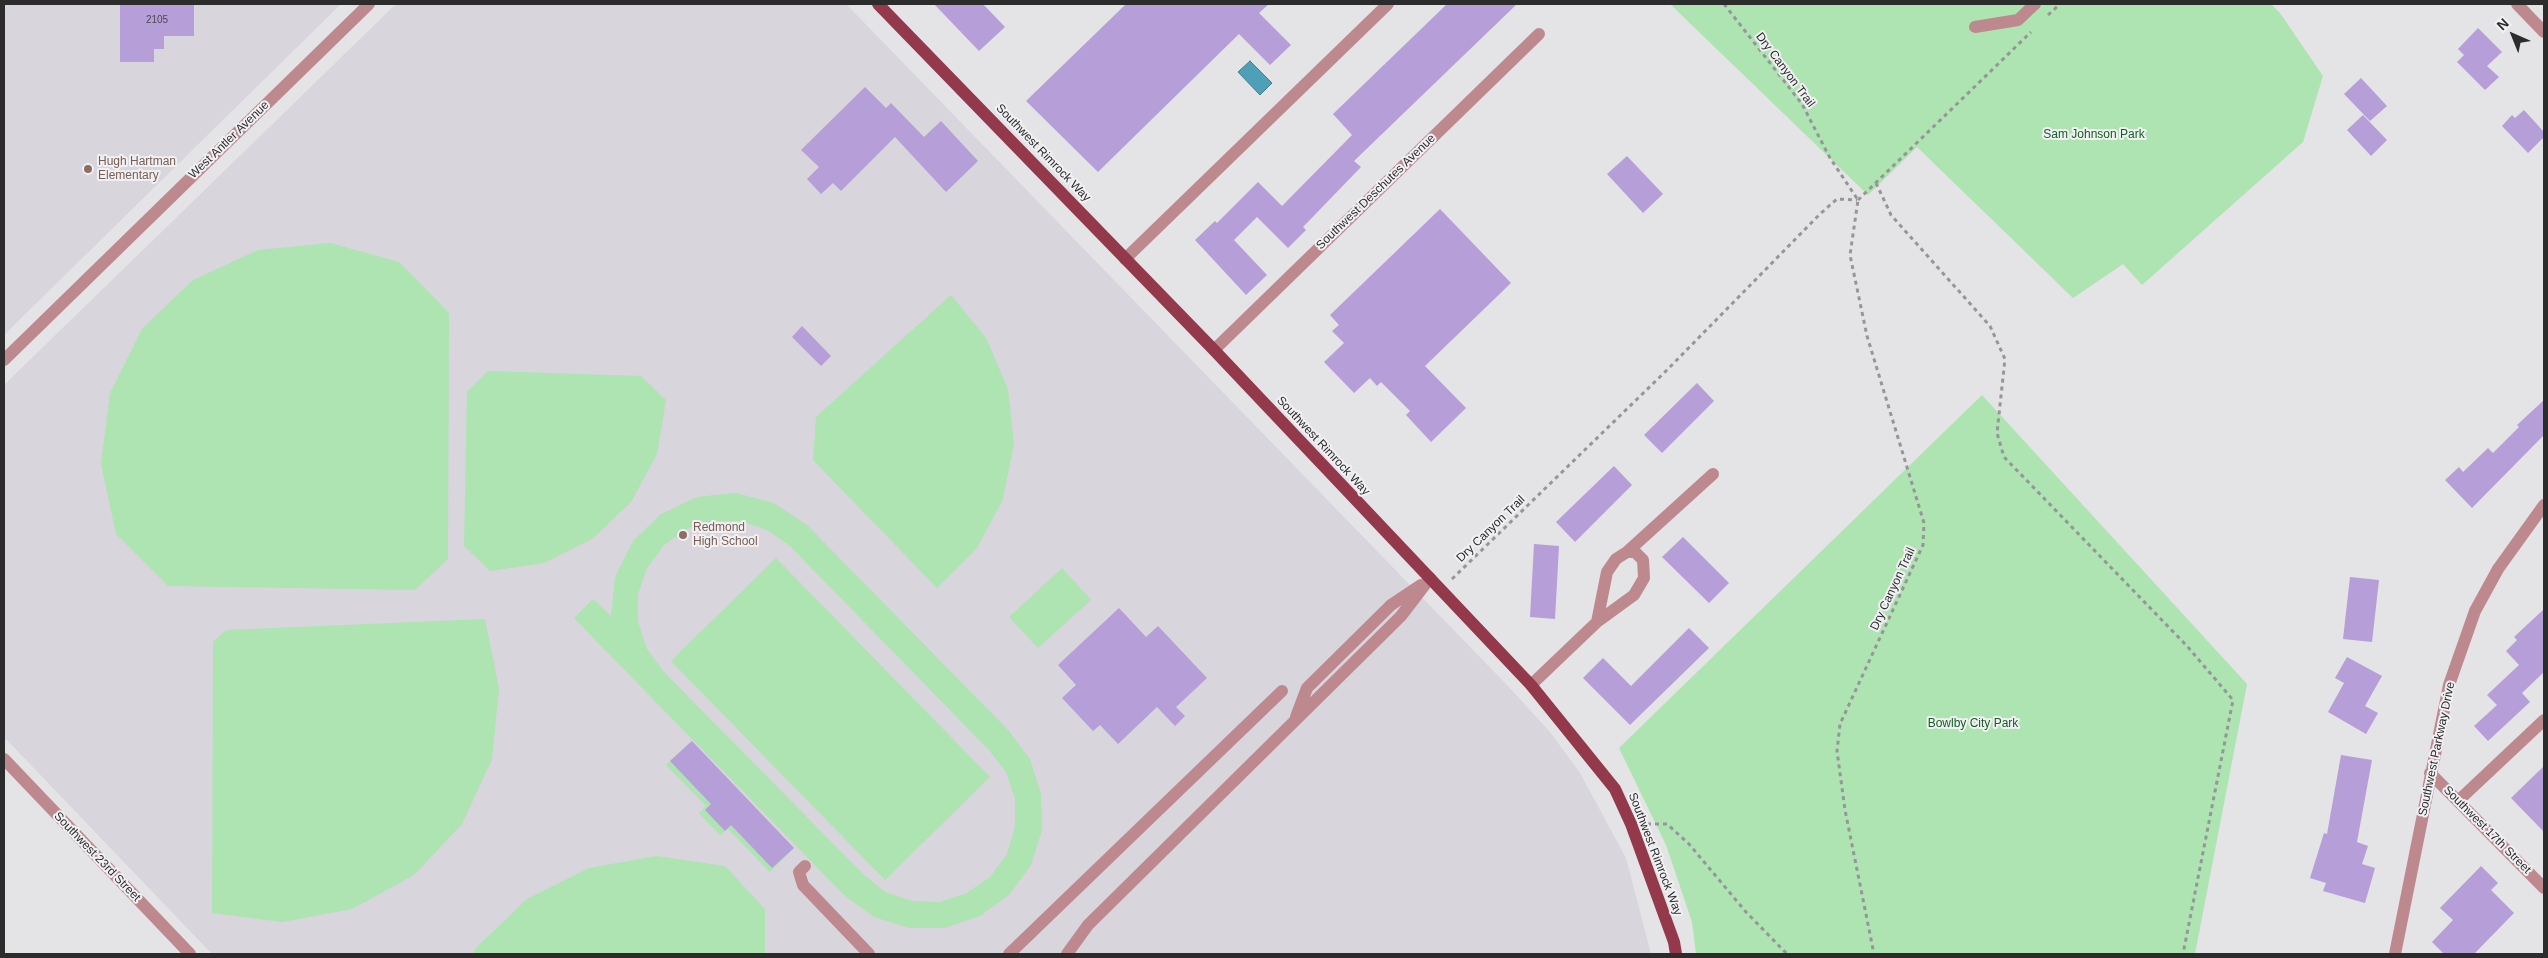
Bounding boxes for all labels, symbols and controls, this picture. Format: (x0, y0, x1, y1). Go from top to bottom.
north arrow (2488, 10, 2538, 60)
house number: 2105 (146, 14, 168, 26)
text: N (2493, 15, 2512, 33)
street label: Dry Canyon Trail (1752, 30, 1818, 110)
street label: West Antler Avenue (186, 98, 272, 182)
street label: Southwest Rimrock Way (993, 101, 1093, 205)
park label: Sam Johnson Park (2043, 128, 2145, 142)
street label: Southwest Deschutes Avenue (1313, 131, 1439, 253)
place label: Hugh Hartman Elementary (98, 155, 176, 183)
marker: Hugh Hartman Elementary (82, 163, 94, 175)
street label: Southwest Rimrock Way (1273, 393, 1373, 499)
street label: Dry Canyon Trail (1454, 493, 1528, 565)
place label: Redmond High School (693, 521, 758, 549)
marker: Redmond High School (677, 529, 689, 541)
street label: Dry Canyon Trail (1868, 545, 1918, 633)
street label: Southwest Parkway Drive (2416, 681, 2458, 817)
park label: Bowlby City Park (1928, 717, 2018, 731)
street label: Southwest 17th Street (2440, 783, 2534, 877)
street label: Southwest Rimrock Way (1625, 791, 1685, 917)
street label: Southwest 23rd Street (51, 809, 143, 905)

